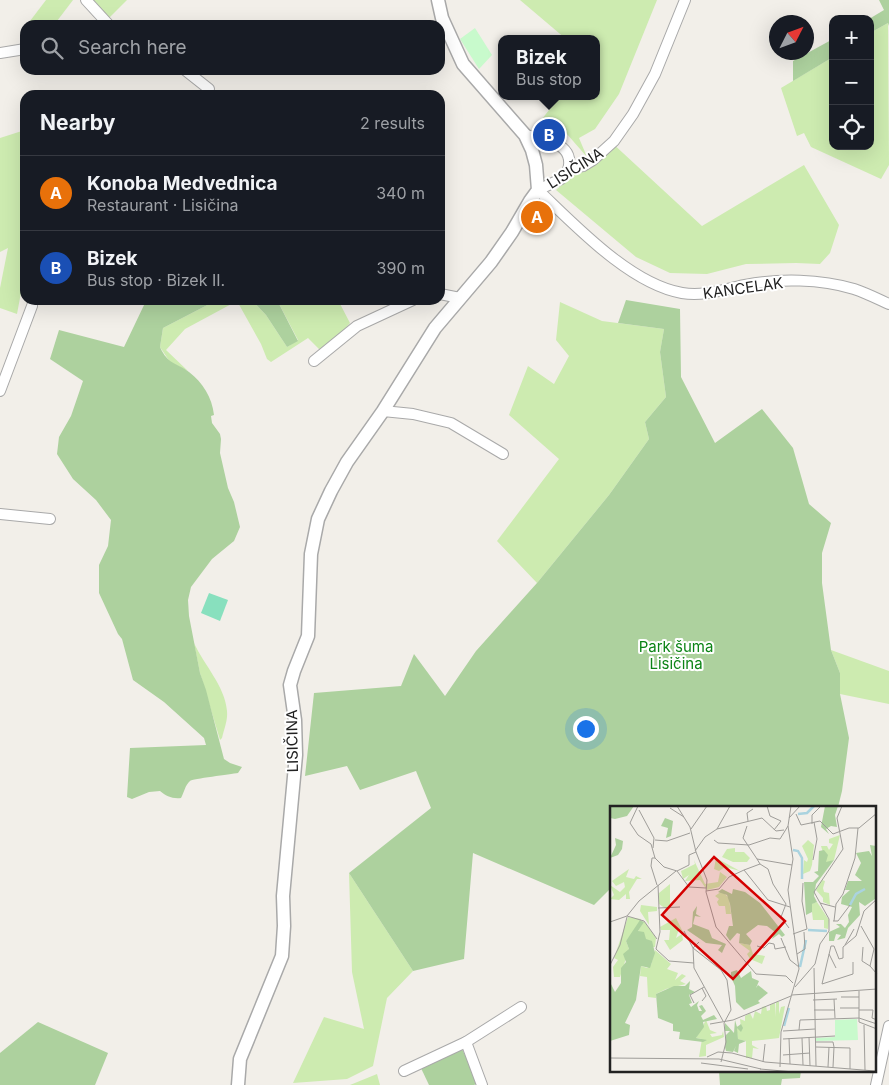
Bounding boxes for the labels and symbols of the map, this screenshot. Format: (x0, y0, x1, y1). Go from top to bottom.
north arrow (769, 15, 814, 60)
pin: B (533, 116, 565, 154)
street label: LISIČINA (543, 143, 607, 193)
pin: A (521, 198, 553, 236)
street label: KANCELAK (702, 273, 784, 303)
park label: Park šuma Lisičina (639, 637, 713, 673)
street label: LISIČINA (282, 709, 302, 773)
your location (573, 716, 599, 742)
inset map (610, 806, 876, 1072)

